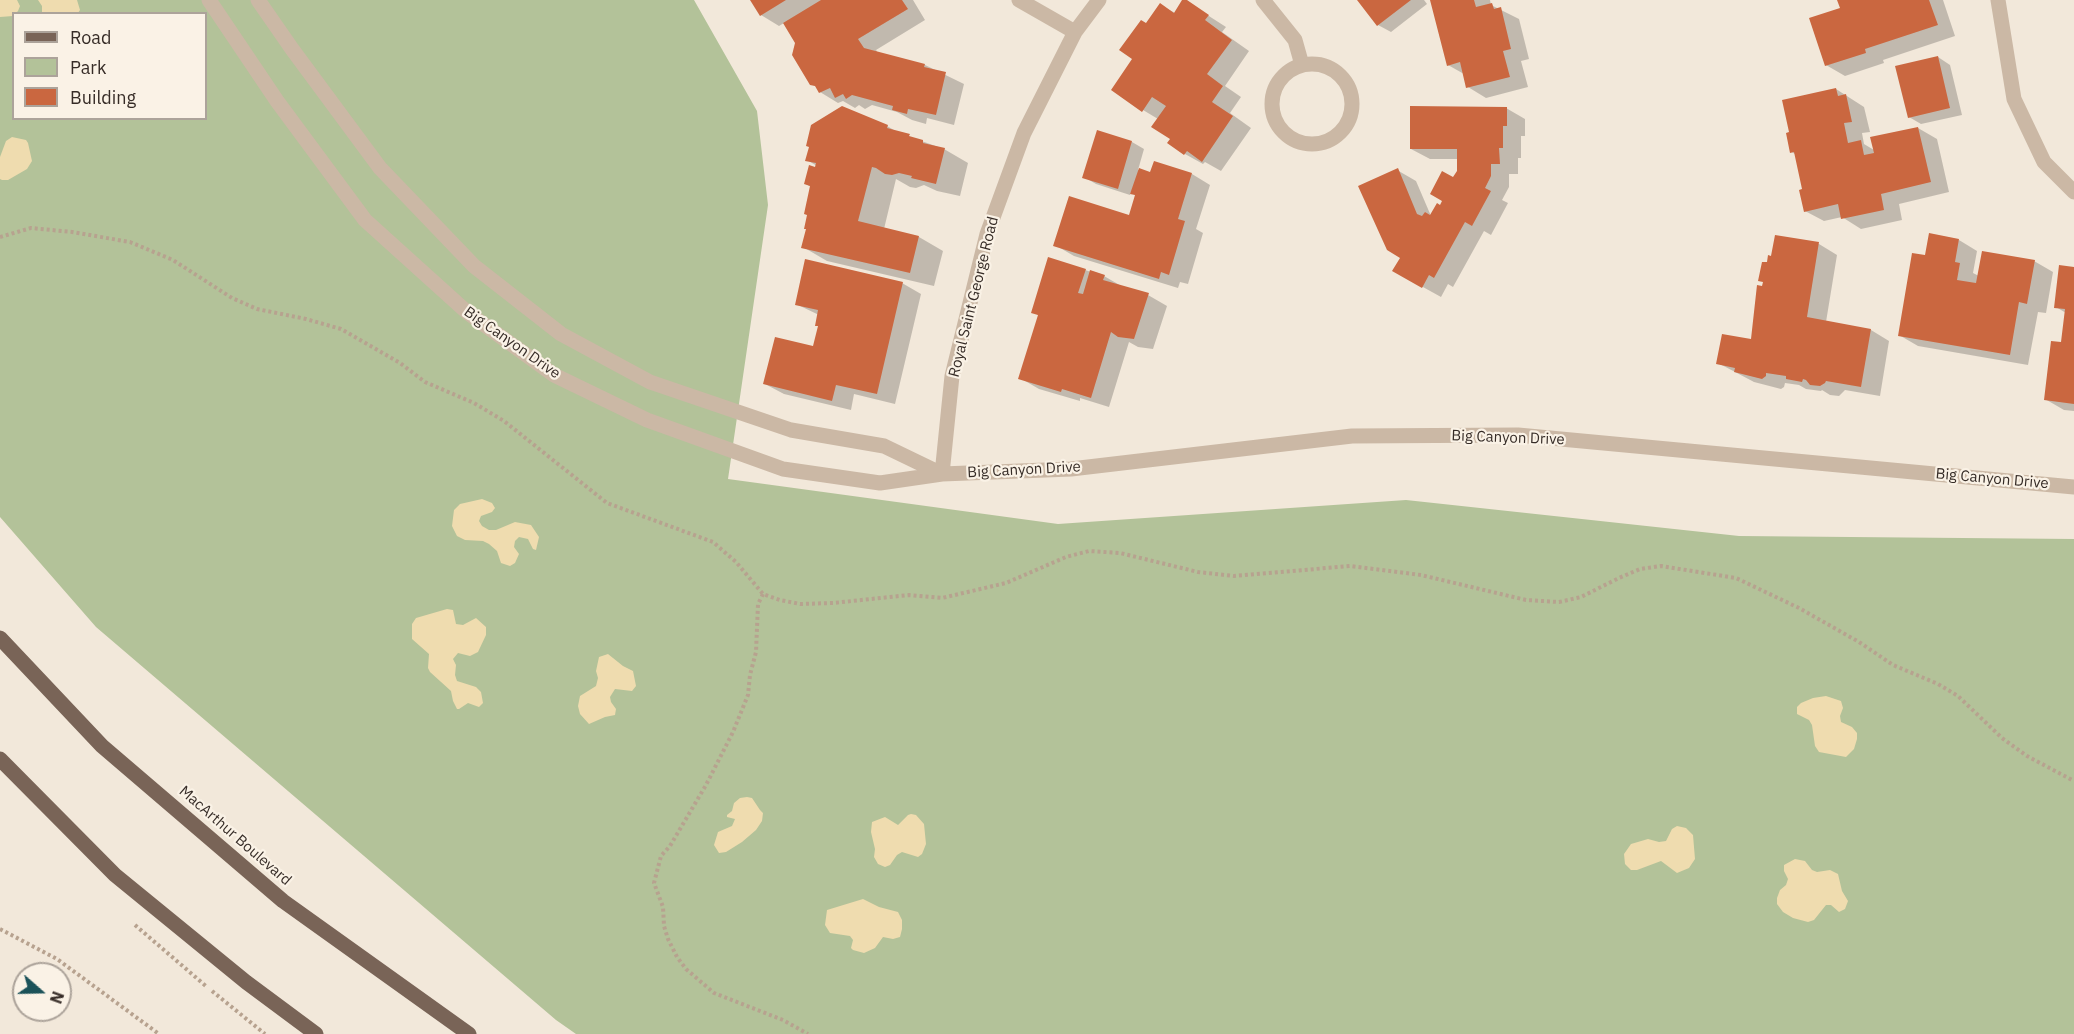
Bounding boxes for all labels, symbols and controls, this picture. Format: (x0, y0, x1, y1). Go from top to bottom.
legend (12, 12, 207, 120)
text: Road (70, 26, 111, 49)
text: Park (70, 56, 106, 79)
text: Building (70, 86, 136, 109)
street label: Royal Saint George Road (945, 215, 1003, 379)
street label: Big Canyon Drive (460, 303, 564, 383)
street label: Big Canyon Drive (1451, 427, 1565, 449)
street label: Big Canyon Drive (967, 458, 1081, 482)
street label: Big Canyon Drive (1935, 465, 2049, 493)
street label: MacArthur Boulevard (175, 782, 295, 890)
north arrow (12, 962, 72, 1022)
text: N (46, 989, 68, 1006)

